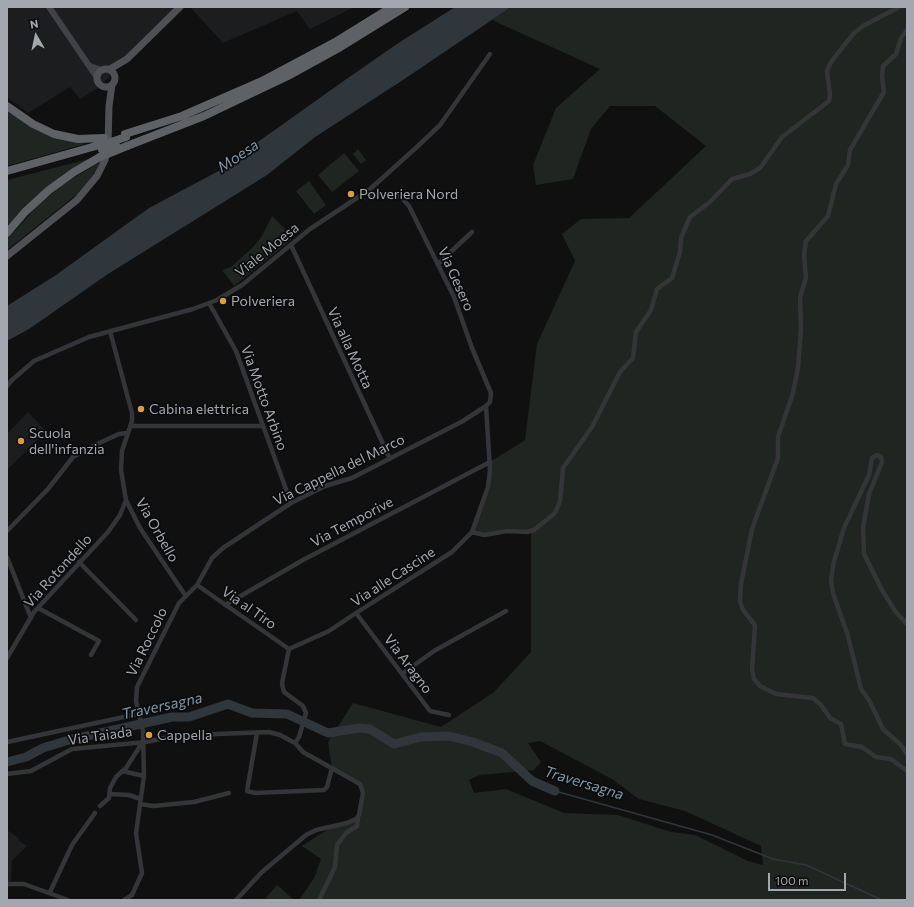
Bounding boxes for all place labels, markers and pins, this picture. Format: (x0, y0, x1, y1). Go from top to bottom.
place label: Polveriera Nord (359, 186, 458, 202)
marker: Polveriera Nord (346, 189, 356, 199)
place label: Polveriera (231, 293, 295, 309)
marker: Polveriera (218, 296, 228, 306)
place label: Cabina elettrica (149, 401, 249, 417)
marker: Cabina elettrica (136, 404, 146, 414)
place label: Scuola dell'infanzia (29, 425, 105, 458)
marker: Scuola dell'infanzia (16, 436, 26, 446)
place label: Cappella (157, 727, 212, 743)
marker: Cappella (144, 730, 154, 740)

